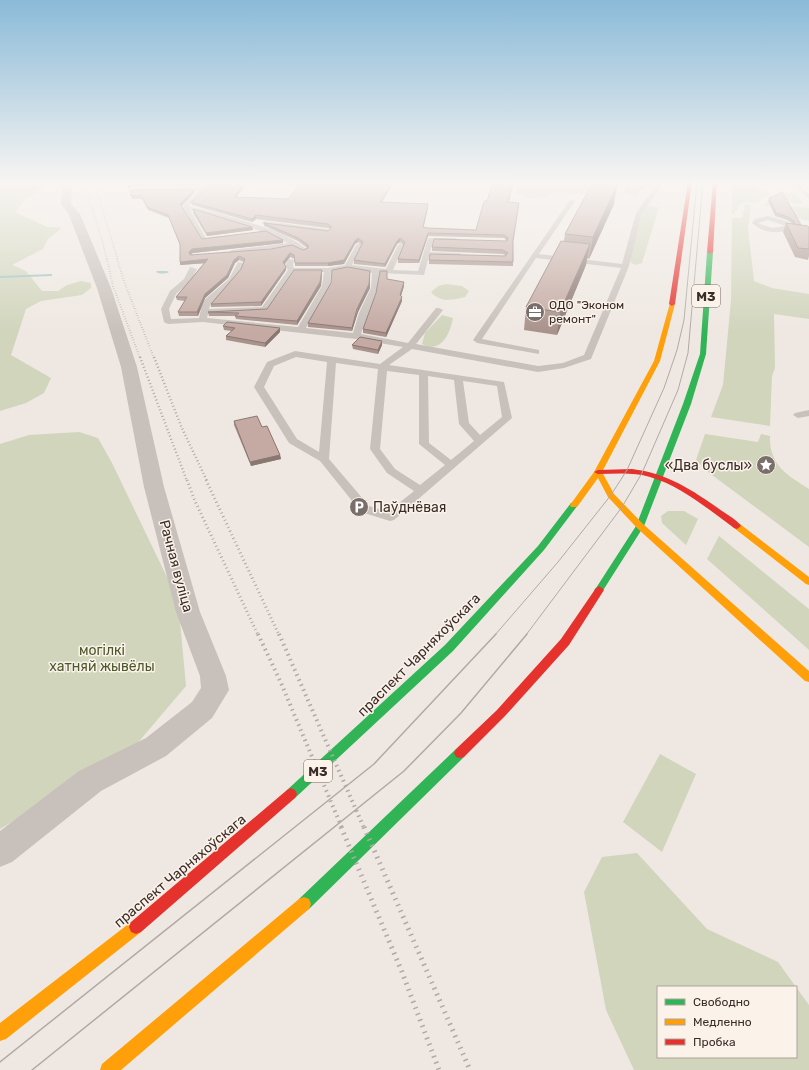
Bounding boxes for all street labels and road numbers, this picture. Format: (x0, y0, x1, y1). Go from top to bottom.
road number: М3 (692, 285, 720, 307)
street label: Рачная вуліца (156, 518, 196, 614)
street label: праспект Чарняхоўскага (354, 590, 484, 720)
road number: М3 (304, 760, 332, 782)
street label: праспект Чарняхоўскага (111, 811, 249, 931)

